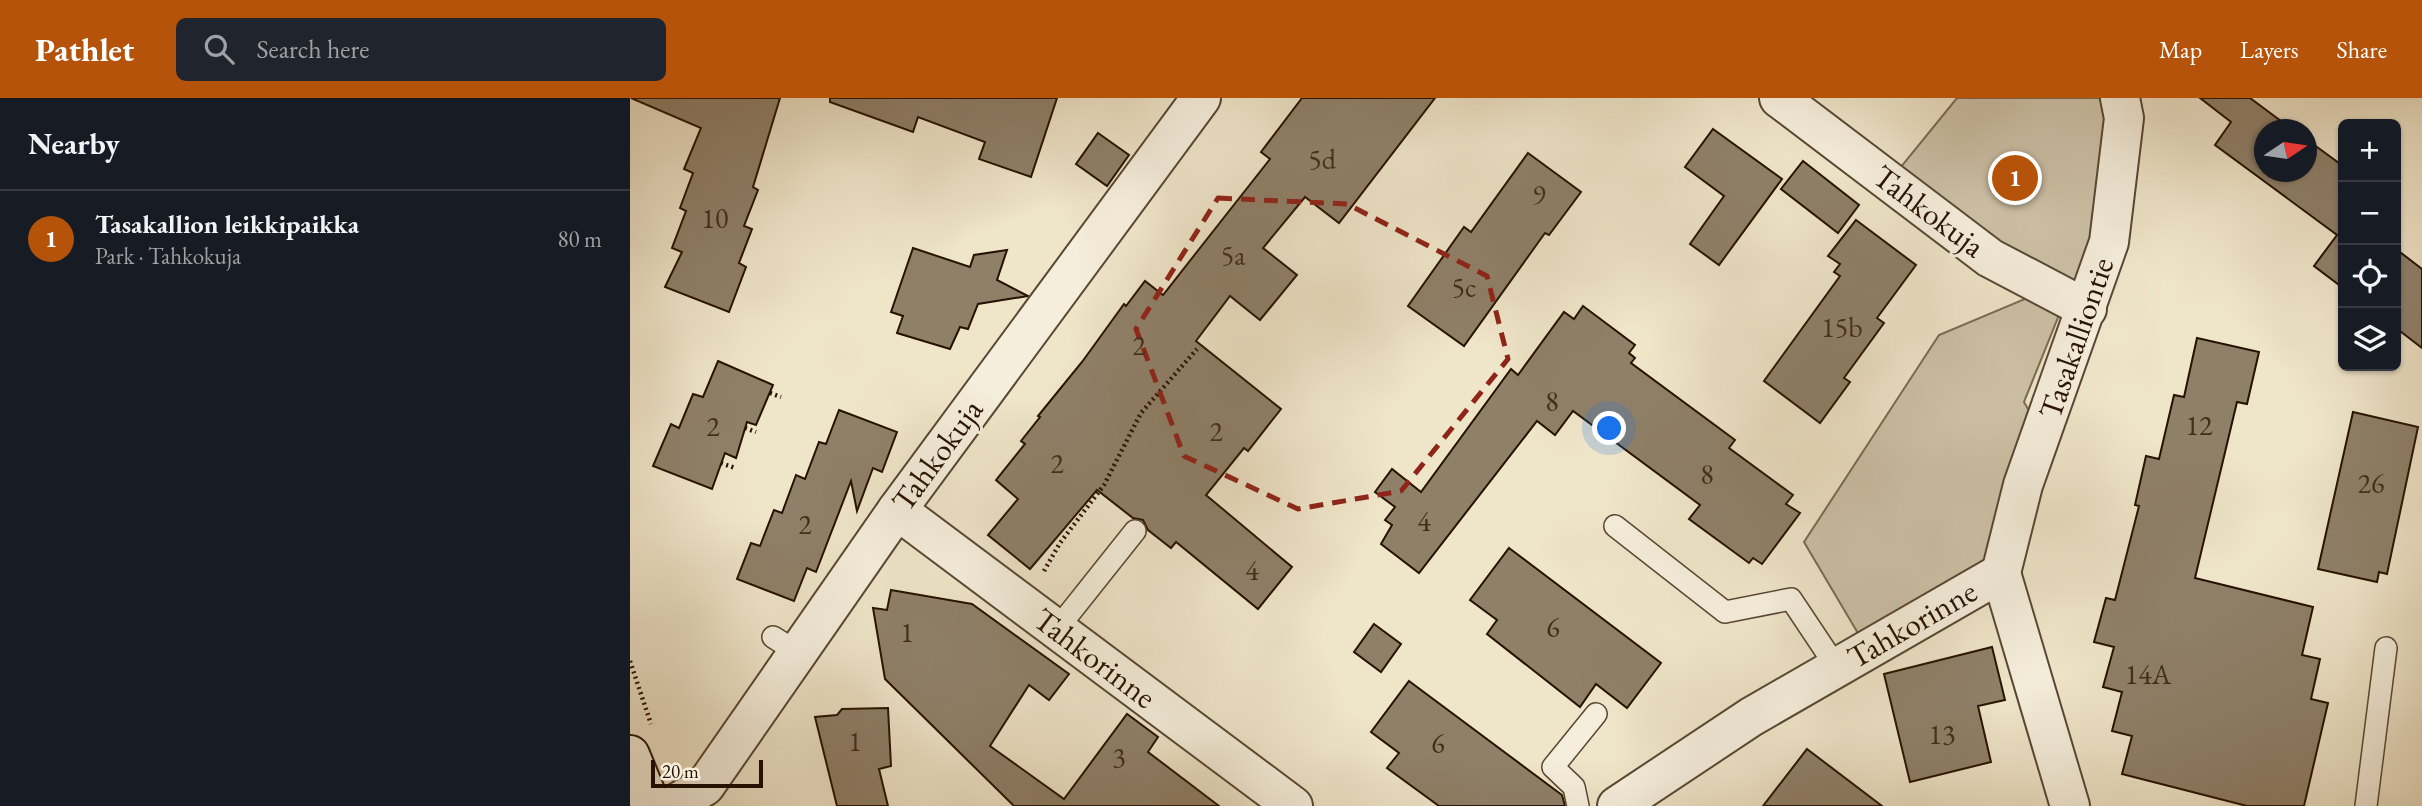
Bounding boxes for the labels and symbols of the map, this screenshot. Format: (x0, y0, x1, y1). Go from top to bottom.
north arrow (2254, 119, 2317, 182)
house number: 5d (1308, 141, 1337, 177)
pin: 1 (1992, 152, 2038, 204)
street label: Tahkokuja (1865, 155, 1994, 267)
house number: 9 (1532, 176, 1546, 212)
house number: 10 (702, 200, 728, 236)
house number: 5a (1221, 237, 1246, 273)
street label: Tasakalliontie (2029, 252, 2123, 424)
house number: 5c (1452, 269, 1476, 305)
house number: 15b (1821, 309, 1863, 345)
house number: 2 (1132, 327, 1146, 363)
house number: 8 (1545, 383, 1559, 419)
street label: Tahkokuja (882, 390, 992, 520)
house number: 12 (2186, 407, 2213, 443)
house number: 2 (706, 408, 720, 444)
your location (1592, 411, 1626, 445)
house number: 2 (1209, 413, 1223, 449)
house number: 2 (1050, 445, 1064, 481)
house number: 8 (1700, 456, 1714, 492)
house number: 26 (2358, 465, 2384, 501)
house number: 4 (1417, 503, 1431, 539)
house number: 2 (798, 506, 812, 542)
house number: 4 (1245, 552, 1259, 588)
street label: Tahkorinne (1840, 570, 1984, 678)
street label: Tahkorinne (1025, 598, 1165, 718)
house number: 6 (1546, 609, 1560, 645)
house number: 1 (900, 614, 914, 650)
house number: 14A (2125, 656, 2172, 692)
house number: 13 (1929, 716, 1955, 752)
house number: 1 (848, 723, 862, 759)
house number: 6 (1431, 725, 1445, 761)
house number: 3 (1112, 739, 1126, 775)
scale bar (651, 757, 763, 789)

